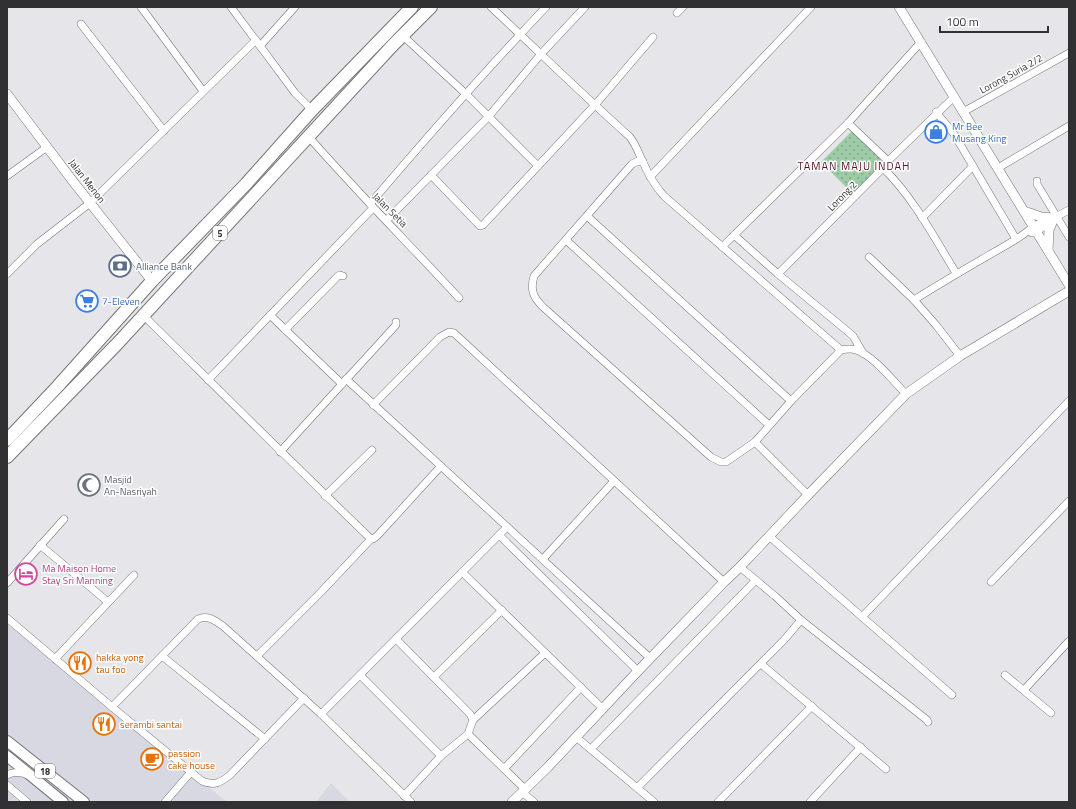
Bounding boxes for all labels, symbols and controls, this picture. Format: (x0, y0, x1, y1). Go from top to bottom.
scale bar (940, 8, 1048, 34)
text: 100 m (946, 12, 979, 31)
street label: Lorong Suria 2/2 (977, 50, 1045, 98)
shop icon: Mr Bee Musang King (923, 119, 949, 145)
place label: Mr Bee Musang King (952, 119, 1006, 146)
street label: Jalan Menon (65, 156, 109, 206)
district label: TAMAN MAJU INDAH (798, 158, 910, 174)
street label: Lorong 2 (824, 177, 860, 215)
street label: Jalan Setia (369, 189, 411, 231)
road number: 5 (213, 226, 227, 240)
bank icon: Alliance Bank (107, 253, 133, 279)
place label: Alliance Bank (136, 259, 192, 274)
supermarket icon: 7-Eleven (74, 288, 100, 314)
place label: 7-Eleven (102, 294, 140, 309)
mosque icon: Masjid An-Nasriyah (76, 472, 102, 498)
place label: Masjid An-Nasriyah (104, 472, 157, 499)
hotel icon: Ma Maison Home Stay Sri Manning (13, 561, 39, 587)
place label: Ma Maison Home Stay Sri Manning (42, 561, 116, 588)
restaurant icon: hakka yong tau foo (67, 650, 93, 676)
place label: hakka yong tau foo (96, 650, 144, 677)
restaurant icon: serambi santai (91, 711, 117, 737)
place label: serambi santai (120, 717, 182, 732)
cafe icon: passion cake house (139, 746, 165, 772)
place label: passion cake house (168, 746, 215, 773)
road number: 18 (35, 764, 55, 778)

